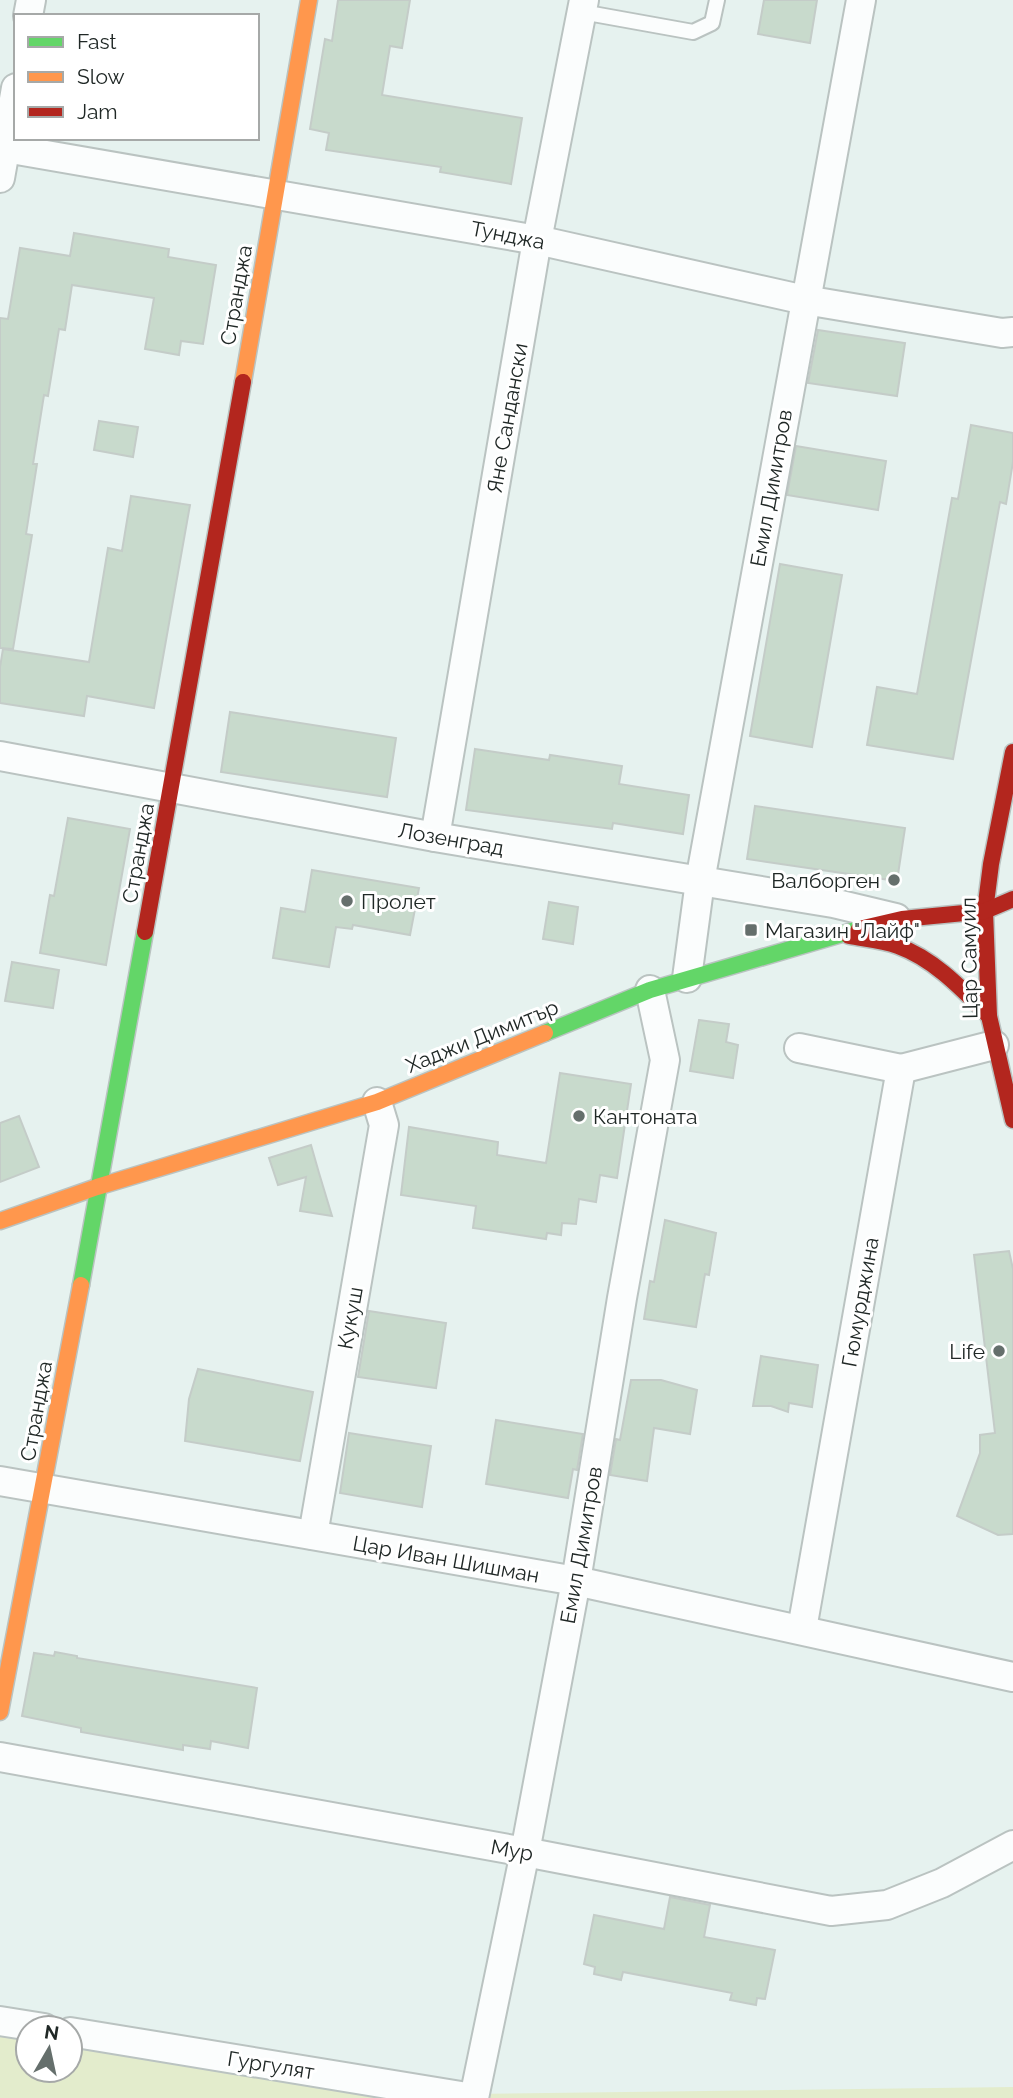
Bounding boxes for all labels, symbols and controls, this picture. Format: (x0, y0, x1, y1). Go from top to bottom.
legend (14, 14, 259, 140)
text: Fast (77, 29, 117, 54)
text: Slow (77, 64, 125, 89)
text: Jam (77, 99, 118, 124)
street label: Тунджа (469, 216, 547, 254)
street label: Странджа (215, 243, 257, 347)
street label: Яне Сандански (481, 341, 533, 495)
street label: Емил Димитров (745, 407, 797, 569)
street label: Странджа (117, 801, 159, 905)
street label: Лозенград (396, 817, 506, 861)
place label: Валборген (771, 868, 880, 893)
marker: Валборген (886, 872, 902, 888)
place label: Пролет (361, 889, 436, 914)
marker: Пролет (339, 893, 355, 909)
street label: Цар Самуил (955, 897, 983, 1019)
place label: Магазин "Лайф" (765, 918, 920, 943)
marker: Магазин "Лайф" (743, 922, 759, 938)
street label: Хаджи Димитър (402, 994, 562, 1078)
place label: Кантоната (593, 1104, 697, 1129)
marker: Кантоната (571, 1108, 587, 1124)
street label: Гюмурджина (836, 1235, 884, 1369)
street label: Кукуш (332, 1285, 368, 1351)
place label: Life (949, 1339, 985, 1364)
marker: Life (991, 1343, 1007, 1359)
street label: Странджа (15, 1359, 57, 1463)
street label: Емил Димитров (555, 1464, 607, 1626)
street label: Цар Иван Шишман (351, 1530, 541, 1588)
street label: Мур (489, 1834, 535, 1866)
north arrow (14, 2014, 84, 2084)
text: N (43, 2020, 61, 2044)
street label: Гургулят (226, 2046, 316, 2084)

